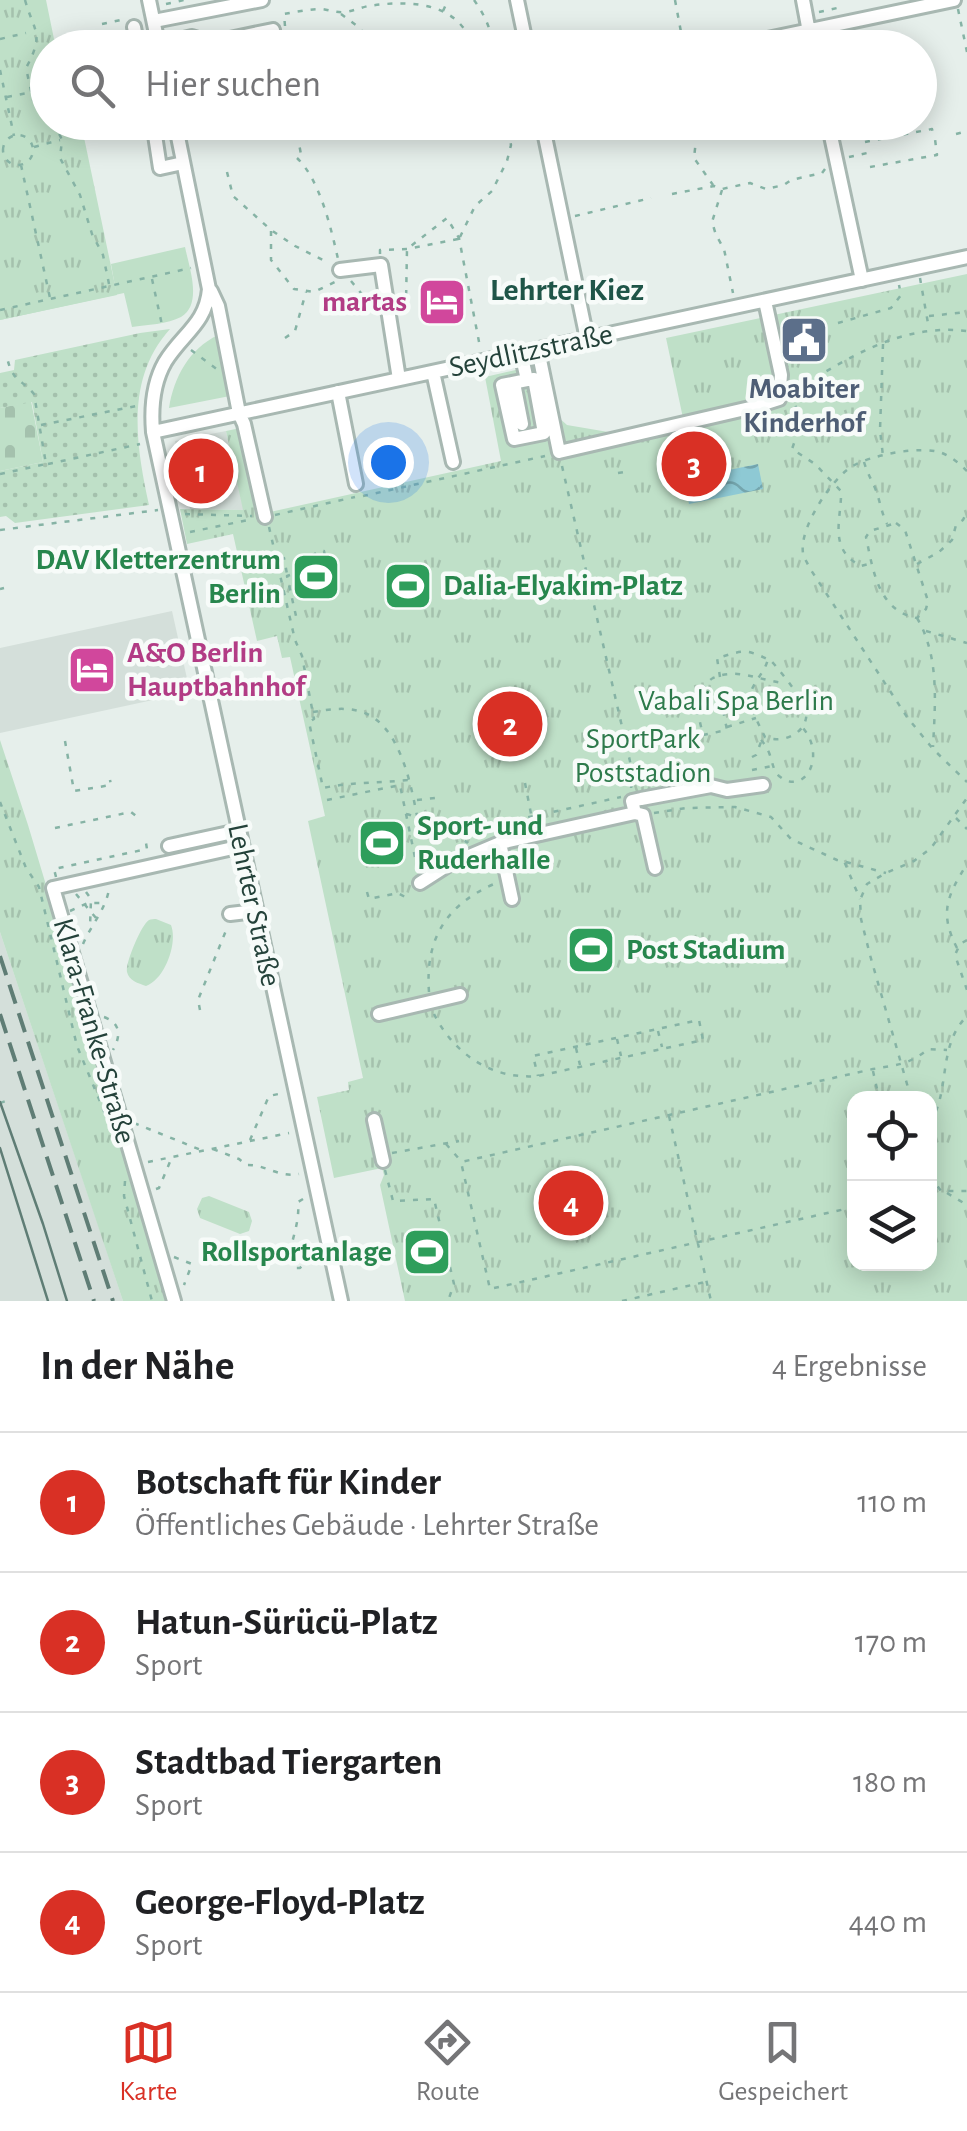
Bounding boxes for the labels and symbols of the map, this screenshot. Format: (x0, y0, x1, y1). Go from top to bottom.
district label: Lehrter Kiez (490, 274, 644, 306)
hotel icon: martas (416, 276, 468, 328)
place label: martas (322, 287, 407, 317)
public building icon: Moabiter Kinderhof (778, 314, 830, 366)
street label: Seydlitzstraße (447, 319, 615, 383)
place label: Moabiter Kinderhof (743, 374, 867, 438)
pin: 3 (662, 426, 726, 502)
pin: 1 (168, 434, 234, 508)
your location (363, 437, 414, 488)
place label: DAV Kletterzentrum Berlin (36, 545, 281, 609)
sports icon: DAV Kletterzentrum Berlin (290, 551, 342, 603)
sports icon: Dalia-Elyakim-Platz (382, 560, 434, 612)
place label: Dalia-Elyakim-Platz (443, 571, 683, 601)
place label: A&O Berlin Hauptbahnhof (127, 638, 307, 702)
hotel icon: A&O Berlin Hauptbahnhof (66, 644, 118, 696)
pin: 2 (478, 686, 542, 762)
park label: Vabali Spa Berlin (638, 686, 834, 716)
park label: SportPark Poststadion (575, 724, 711, 788)
place label: Sport- und Ruderhalle (417, 811, 550, 875)
sports icon: Sport- und Ruderhalle (356, 817, 408, 869)
street label: Lehrter Straße (222, 821, 286, 989)
street label: Klara-Franke-Straße (47, 915, 141, 1147)
sports icon: Post Stadium (565, 924, 617, 976)
place label: Post Stadium (626, 935, 785, 965)
pin: 4 (538, 1166, 604, 1240)
sports icon: Rollsportanlage (401, 1226, 453, 1278)
place label: Rollsportanlage (201, 1237, 392, 1267)

